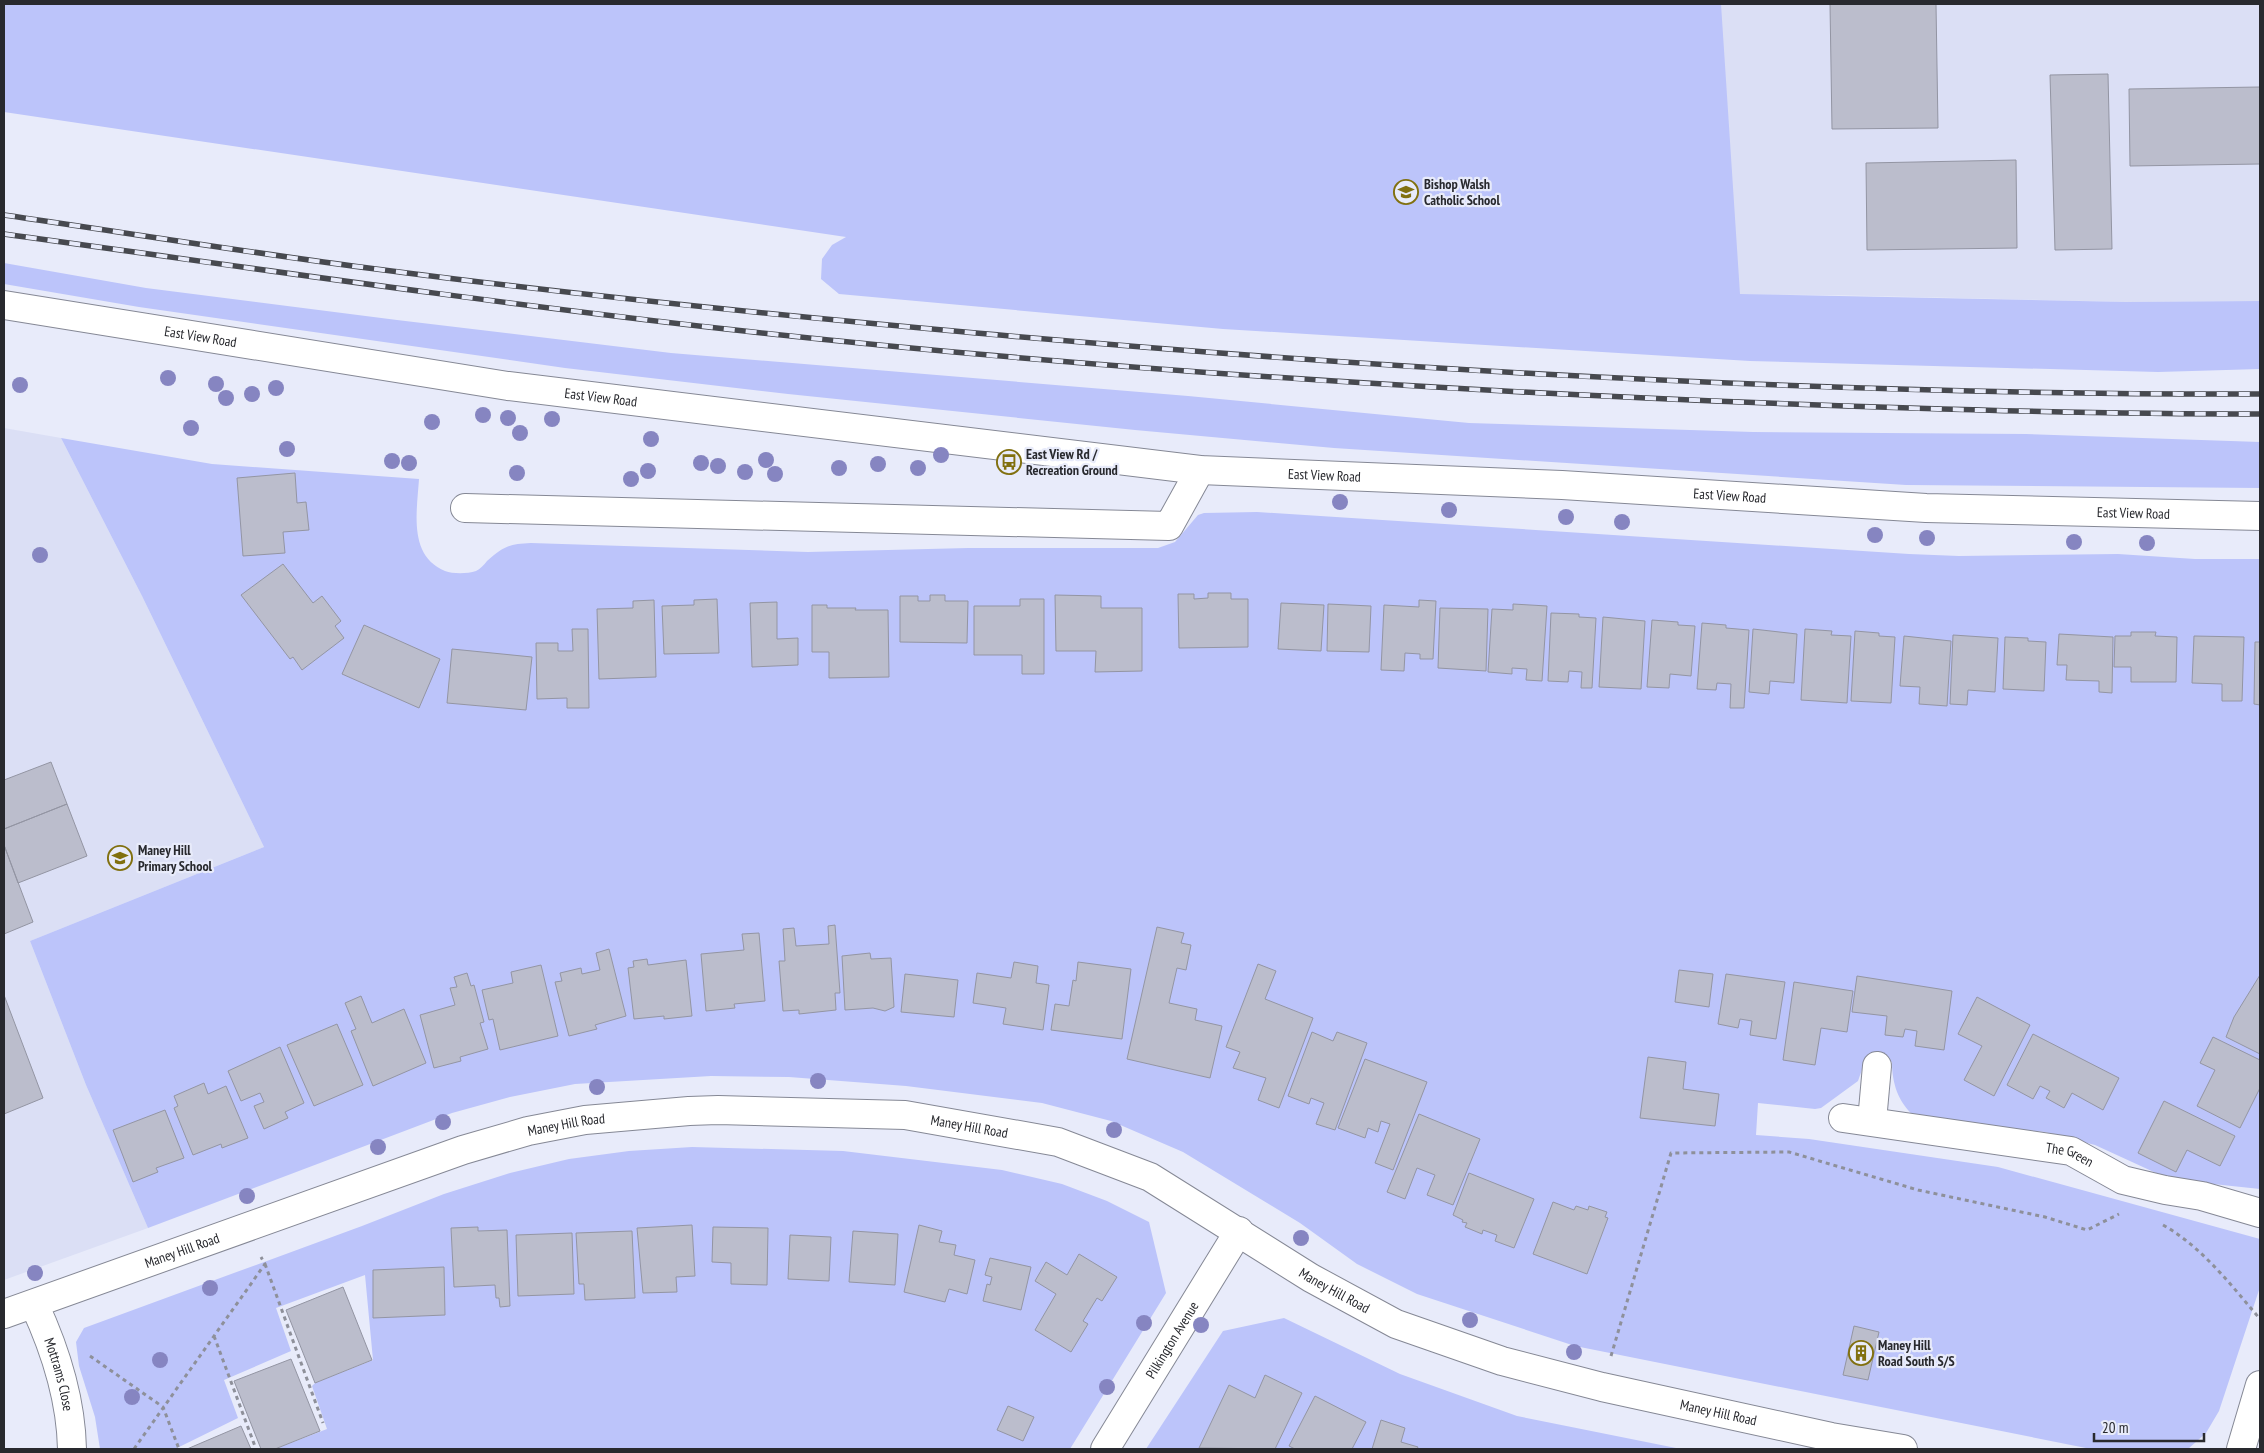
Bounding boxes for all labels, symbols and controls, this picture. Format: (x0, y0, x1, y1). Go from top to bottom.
place label: Bishop Walsh Catholic School (1424, 175, 1500, 209)
school or university icon: Bishop Walsh Catholic School (1393, 179, 1419, 205)
street label: East View Road (163, 322, 238, 351)
street label: East View Road (564, 384, 638, 411)
place label: East View Rd / Recreation Ground (1026, 445, 1118, 479)
bus stop icon: East View Rd / Recreation Ground (996, 449, 1022, 475)
street label: East View Road (1288, 465, 1361, 486)
street label: East View Road (1693, 484, 1767, 507)
street label: East View Road (2097, 503, 2170, 523)
place label: Maney Hill Primary School (138, 841, 213, 875)
school or university icon: Maney Hill Primary School (107, 845, 133, 871)
street label: Maney Hill Road (526, 1109, 606, 1140)
street label: Maney Hill Road (929, 1111, 1009, 1142)
street label: The Green (2045, 1138, 2097, 1171)
street label: Maney Hill Road (142, 1229, 222, 1272)
street label: Maney Hill Road (1296, 1264, 1373, 1317)
street label: Pilkington Avenue (1141, 1298, 1203, 1382)
street label: Mottrams Close (40, 1335, 77, 1413)
place label: Maney Hill Road South S/S (1878, 1336, 1955, 1370)
building icon: Maney Hill Road South S/S (1848, 1340, 1874, 1366)
street label: Maney Hill Road (1678, 1395, 1759, 1430)
scale bar (2094, 1410, 2204, 1442)
text: 20 m (2102, 1418, 2128, 1437)

